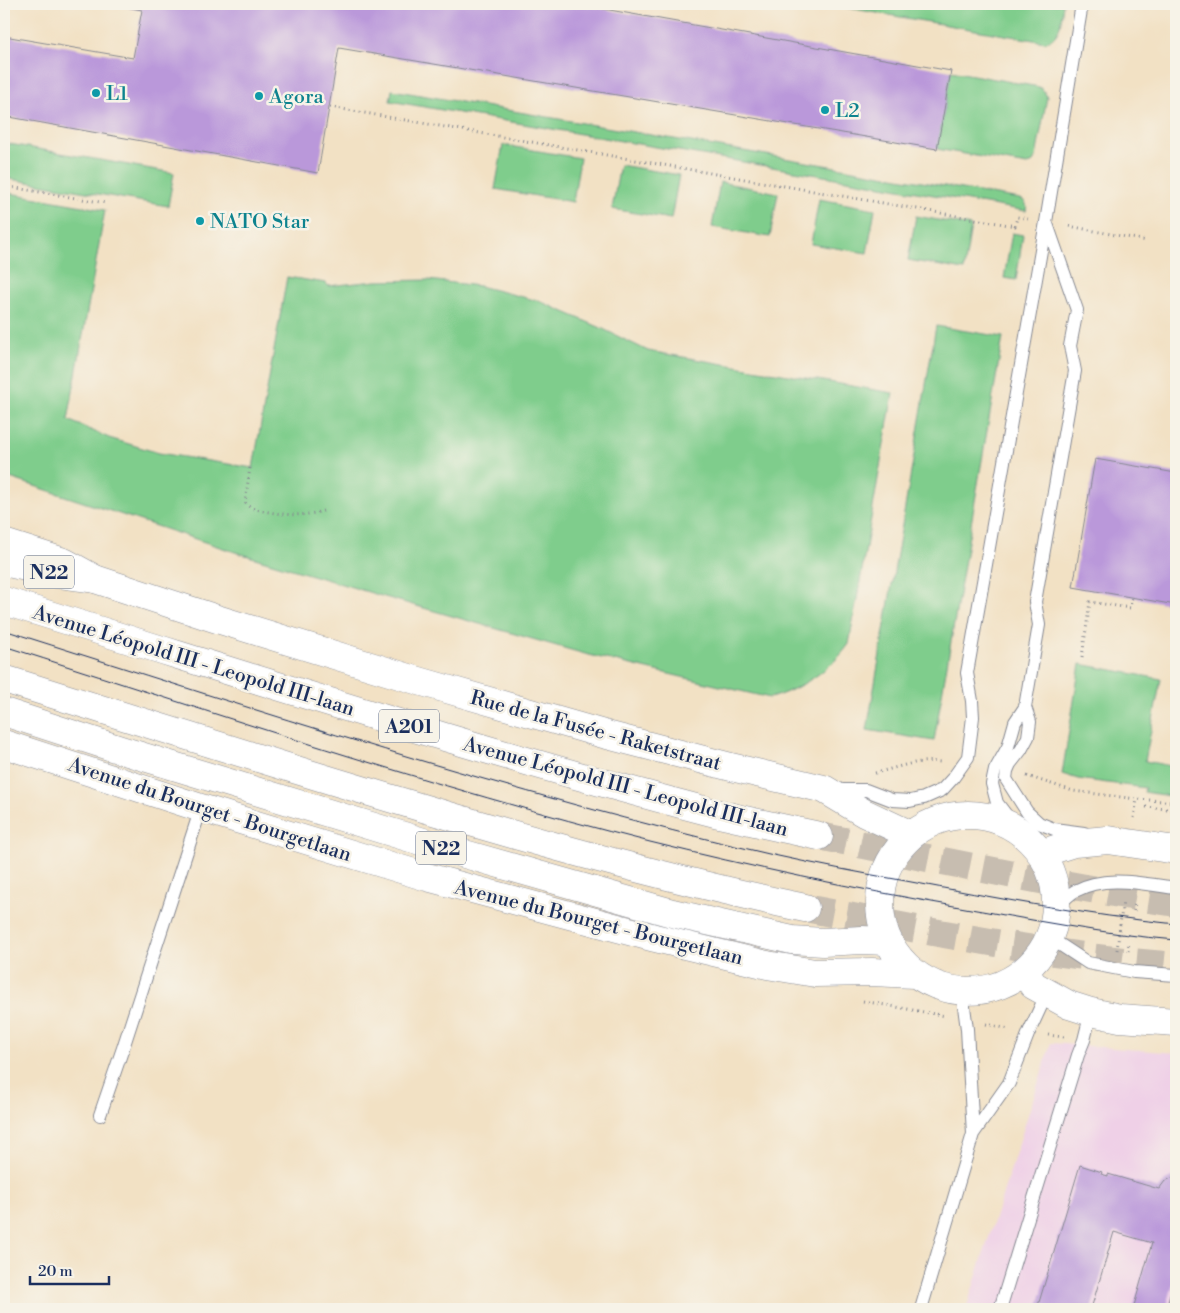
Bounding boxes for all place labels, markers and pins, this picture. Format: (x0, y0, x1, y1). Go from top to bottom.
place label: L1 (106, 82, 128, 107)
place label: Agora (268, 85, 324, 110)
marker: L1 (90, 87, 102, 99)
marker: Agora (253, 90, 265, 102)
place label: L2 (835, 99, 860, 124)
marker: L2 (819, 104, 831, 116)
place label: NATO Star (210, 210, 310, 235)
marker: NATO Star (194, 215, 206, 227)

